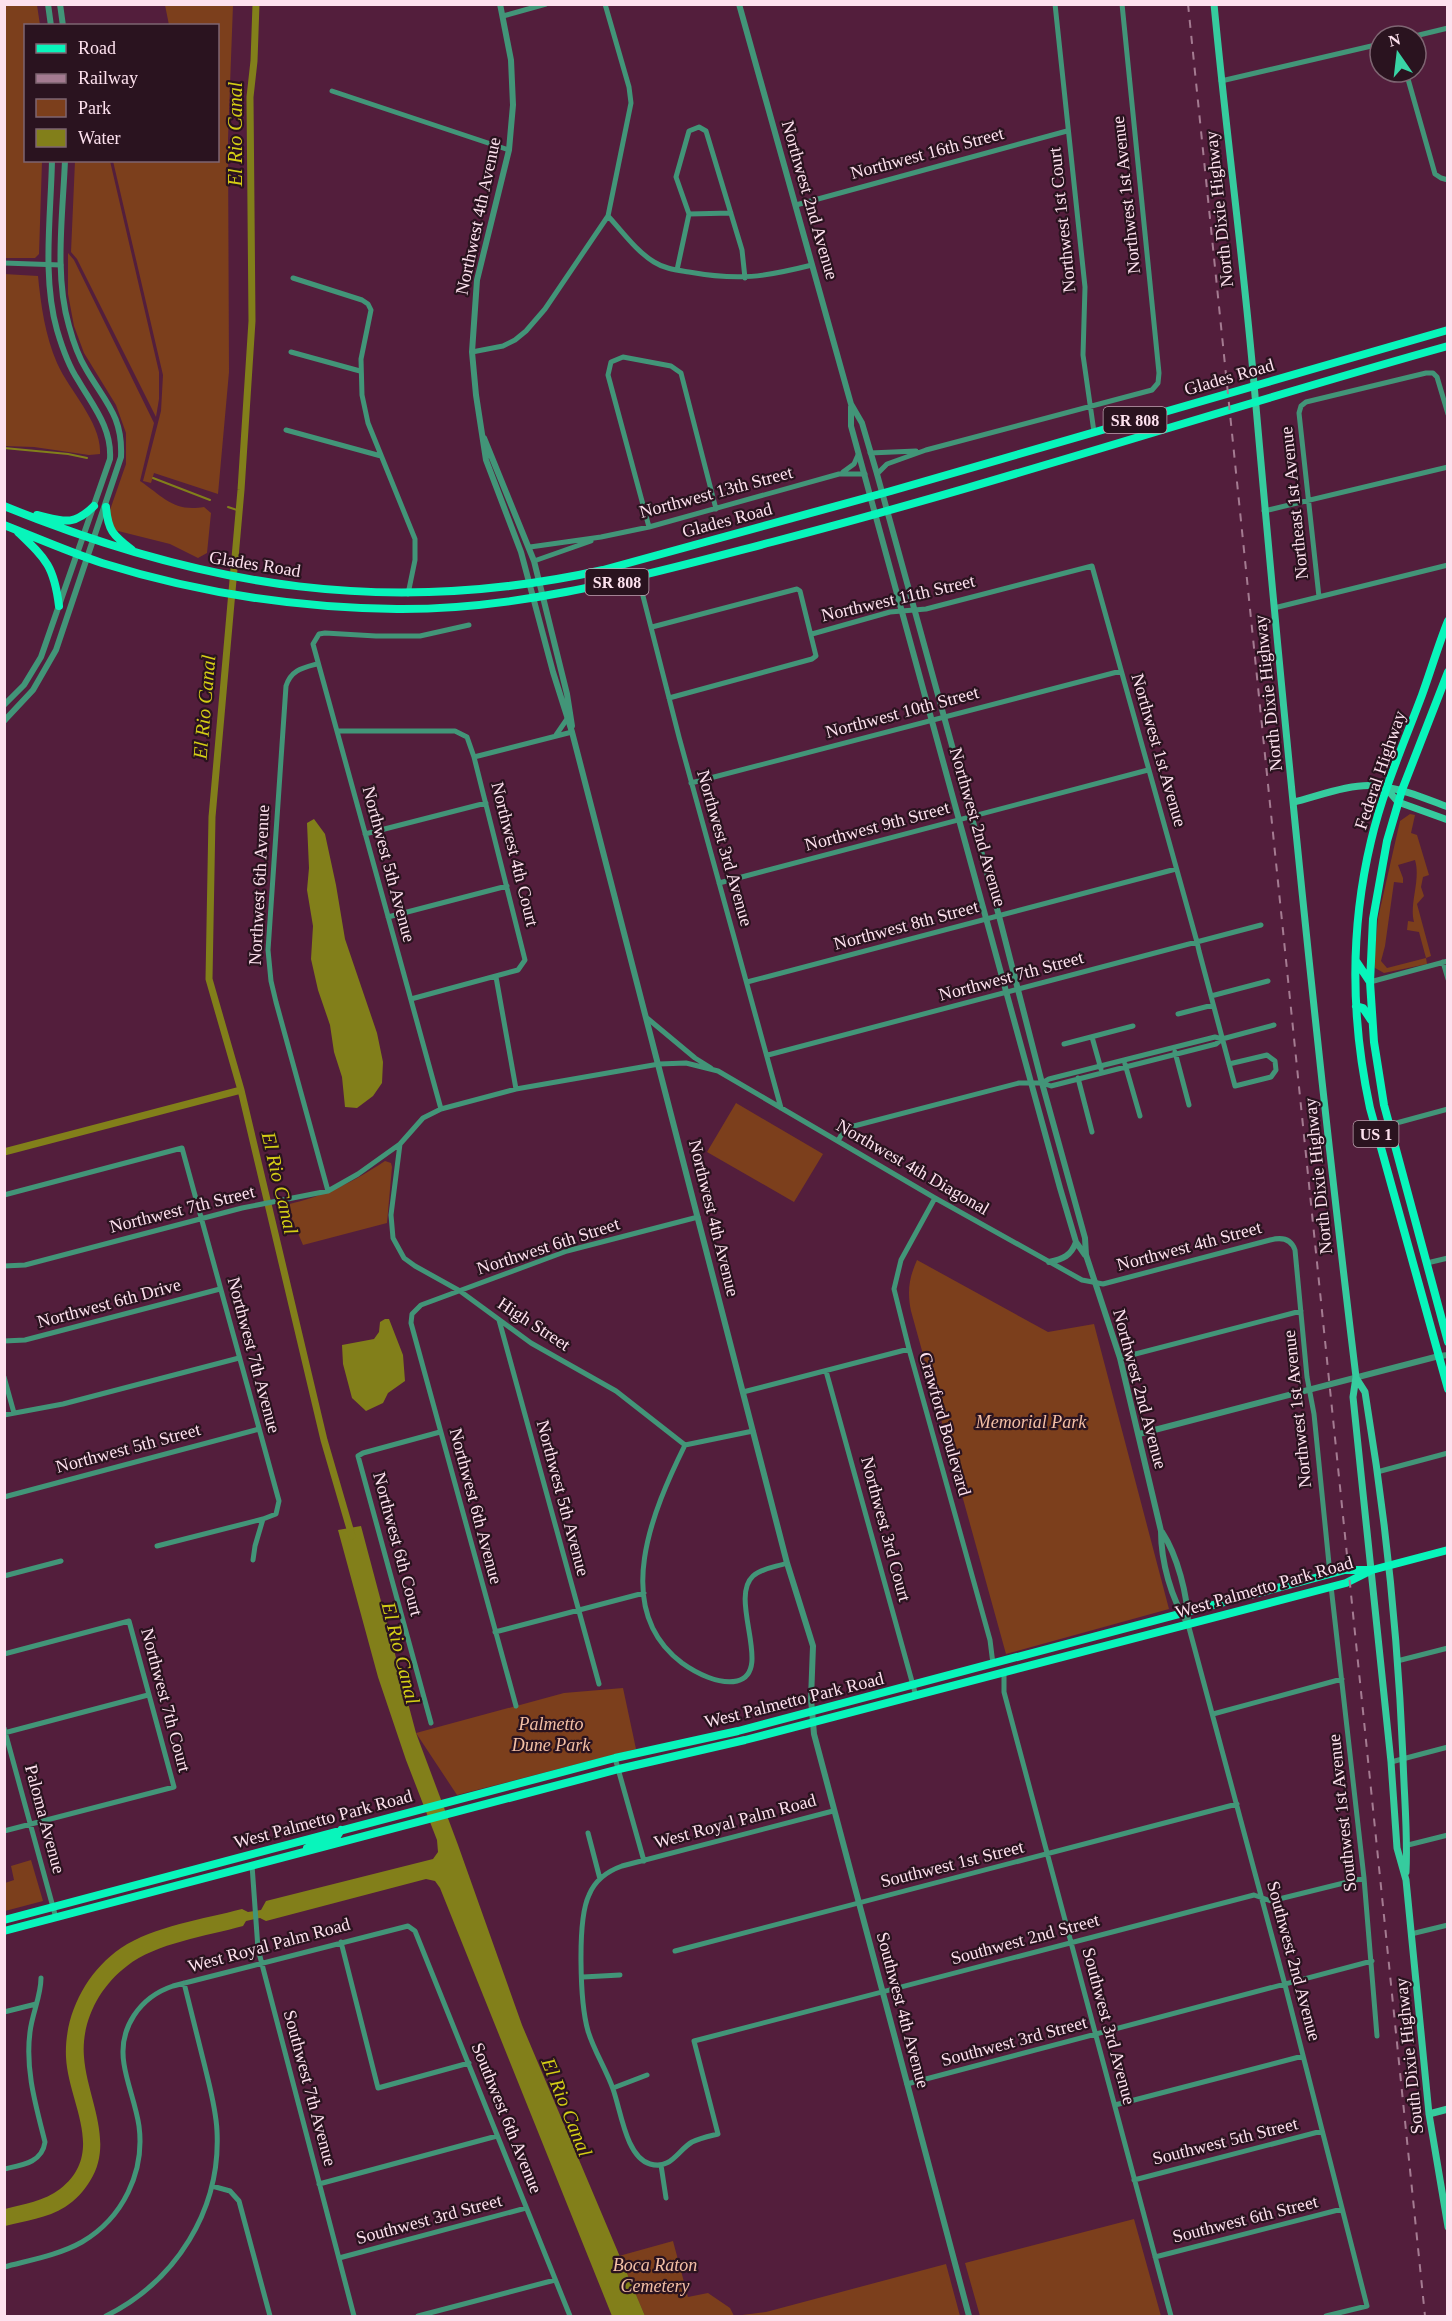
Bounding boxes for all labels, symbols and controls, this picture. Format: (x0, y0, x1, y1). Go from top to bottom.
legend (24, 24, 219, 162)
north arrow (1368, 24, 1428, 84)
text: N (1387, 30, 1403, 50)
text: Road (78, 38, 116, 58)
text: Railway (78, 68, 138, 88)
water label: El Rio Canal (224, 81, 246, 187)
text: Park (78, 98, 111, 118)
street label: Northwest 1st Avenue (1108, 115, 1144, 275)
street label: Northwest 2nd Avenue (778, 118, 842, 282)
street label: Northwest 16th Street (848, 123, 1006, 183)
text: Water (78, 128, 121, 148)
street label: North Dixie Highway (1201, 130, 1237, 288)
street label: Northwest 4th Avenue (452, 135, 504, 297)
street label: Northwest 1st Court (1044, 146, 1080, 294)
street label: Glades Road (1182, 355, 1276, 399)
road number: SR 808 (1104, 407, 1166, 433)
street label: Northeast 1st Avenue (1276, 426, 1312, 580)
street label: Northwest 13th Street (637, 462, 795, 522)
street label: Glades Road (680, 498, 774, 542)
street label: Glades Road (208, 547, 302, 581)
road number: SR 808 (586, 569, 648, 595)
street label: Northwest 11th Street (819, 571, 977, 625)
street label: North Dixie Highway (1250, 614, 1286, 772)
water label: El Rio Canal (188, 654, 220, 761)
street label: Northwest 1st Avenue (1128, 671, 1190, 829)
street label: Northwest 10th Street (823, 682, 981, 742)
street label: Federal Highway (1350, 708, 1410, 832)
street label: Northwest 2nd Avenue (946, 745, 1010, 909)
street label: Northwest 3rd Avenue (693, 768, 757, 928)
street label: Northwest 4th Court (487, 780, 543, 928)
street label: Northwest 5th Avenue (359, 784, 419, 944)
street label: Northwest 9th Street (802, 797, 952, 855)
street label: Northwest 6th Avenue (245, 804, 273, 966)
street label: Northwest 8th Street (831, 896, 981, 954)
street label: Northwest 7th Street (936, 947, 1086, 1005)
street label: North Dixie Highway (1300, 1097, 1336, 1255)
street label: Northwest 4th Diagonal (833, 1115, 993, 1219)
road number: US 1 (1354, 1121, 1398, 1147)
water label: El Rio Canal (257, 1129, 303, 1237)
street label: Northwest 4th Avenue (685, 1138, 743, 1298)
street label: Northwest 7th Street (107, 1181, 257, 1237)
street label: Northwest 6th Street (474, 1213, 622, 1279)
street label: Northwest 4th Street (1114, 1217, 1264, 1275)
street label: Northwest 6th Drive (35, 1274, 183, 1332)
street label: Northwest 7th Avenue (224, 1275, 284, 1435)
street label: High Street (494, 1293, 574, 1355)
street label: Northwest 2nd Avenue (1109, 1307, 1171, 1471)
street label: Northwest 1st Avenue (1279, 1329, 1315, 1489)
street label: Crawford Boulevard (915, 1350, 975, 1498)
park label: Memorial Park (975, 1412, 1087, 1432)
street label: Northwest 5th Avenue (533, 1418, 593, 1578)
street label: Northwest 5th Street (53, 1419, 203, 1477)
street label: Northwest 6th Avenue (446, 1426, 506, 1586)
street label: Northwest 3rd Court (857, 1454, 915, 1604)
street label: Northwest 6th Court (369, 1470, 427, 1618)
street label: West Palmetto Park Road (1173, 1552, 1355, 1622)
water label: El Rio Canal (377, 1599, 424, 1707)
street label: Northwest 7th Court (137, 1626, 195, 1774)
street label: West Palmetto Park Road (702, 1668, 886, 1732)
park label: Palmetto Dune Park (511, 1714, 591, 1755)
street label: Southwest 1st Avenue (1324, 1733, 1360, 1893)
street label: Paloma Avenue (21, 1762, 69, 1876)
street label: West Palmetto Park Road (232, 1786, 414, 1852)
street label: West Royal Palm Road (652, 1790, 818, 1852)
street label: Southwest 1st Street (878, 1837, 1026, 1891)
street label: Southwest 2nd Avenue (1263, 1879, 1325, 2043)
street label: Southwest 2nd Street (949, 1910, 1101, 1968)
street label: West Royal Palm Road (186, 1914, 352, 1976)
street label: Southwest 4th Avenue (873, 1930, 933, 2090)
street label: Southwest 3rd Avenue (1078, 1945, 1140, 2107)
street label: South Dixie Highway (1391, 1977, 1427, 2135)
street label: Southwest 7th Avenue (280, 2008, 340, 2168)
street label: Southwest 3rd Street (939, 2012, 1089, 2070)
street label: Southwest 6th Avenue (468, 2040, 546, 2196)
water label: El Rio Canal (537, 2054, 597, 2160)
street label: Southwest 5th Street (1150, 2113, 1300, 2169)
street label: Southwest 3rd Street (354, 2190, 504, 2248)
street label: Southwest 6th Street (1170, 2191, 1320, 2247)
park label: Boca Raton Cemetery (613, 2255, 697, 2296)

